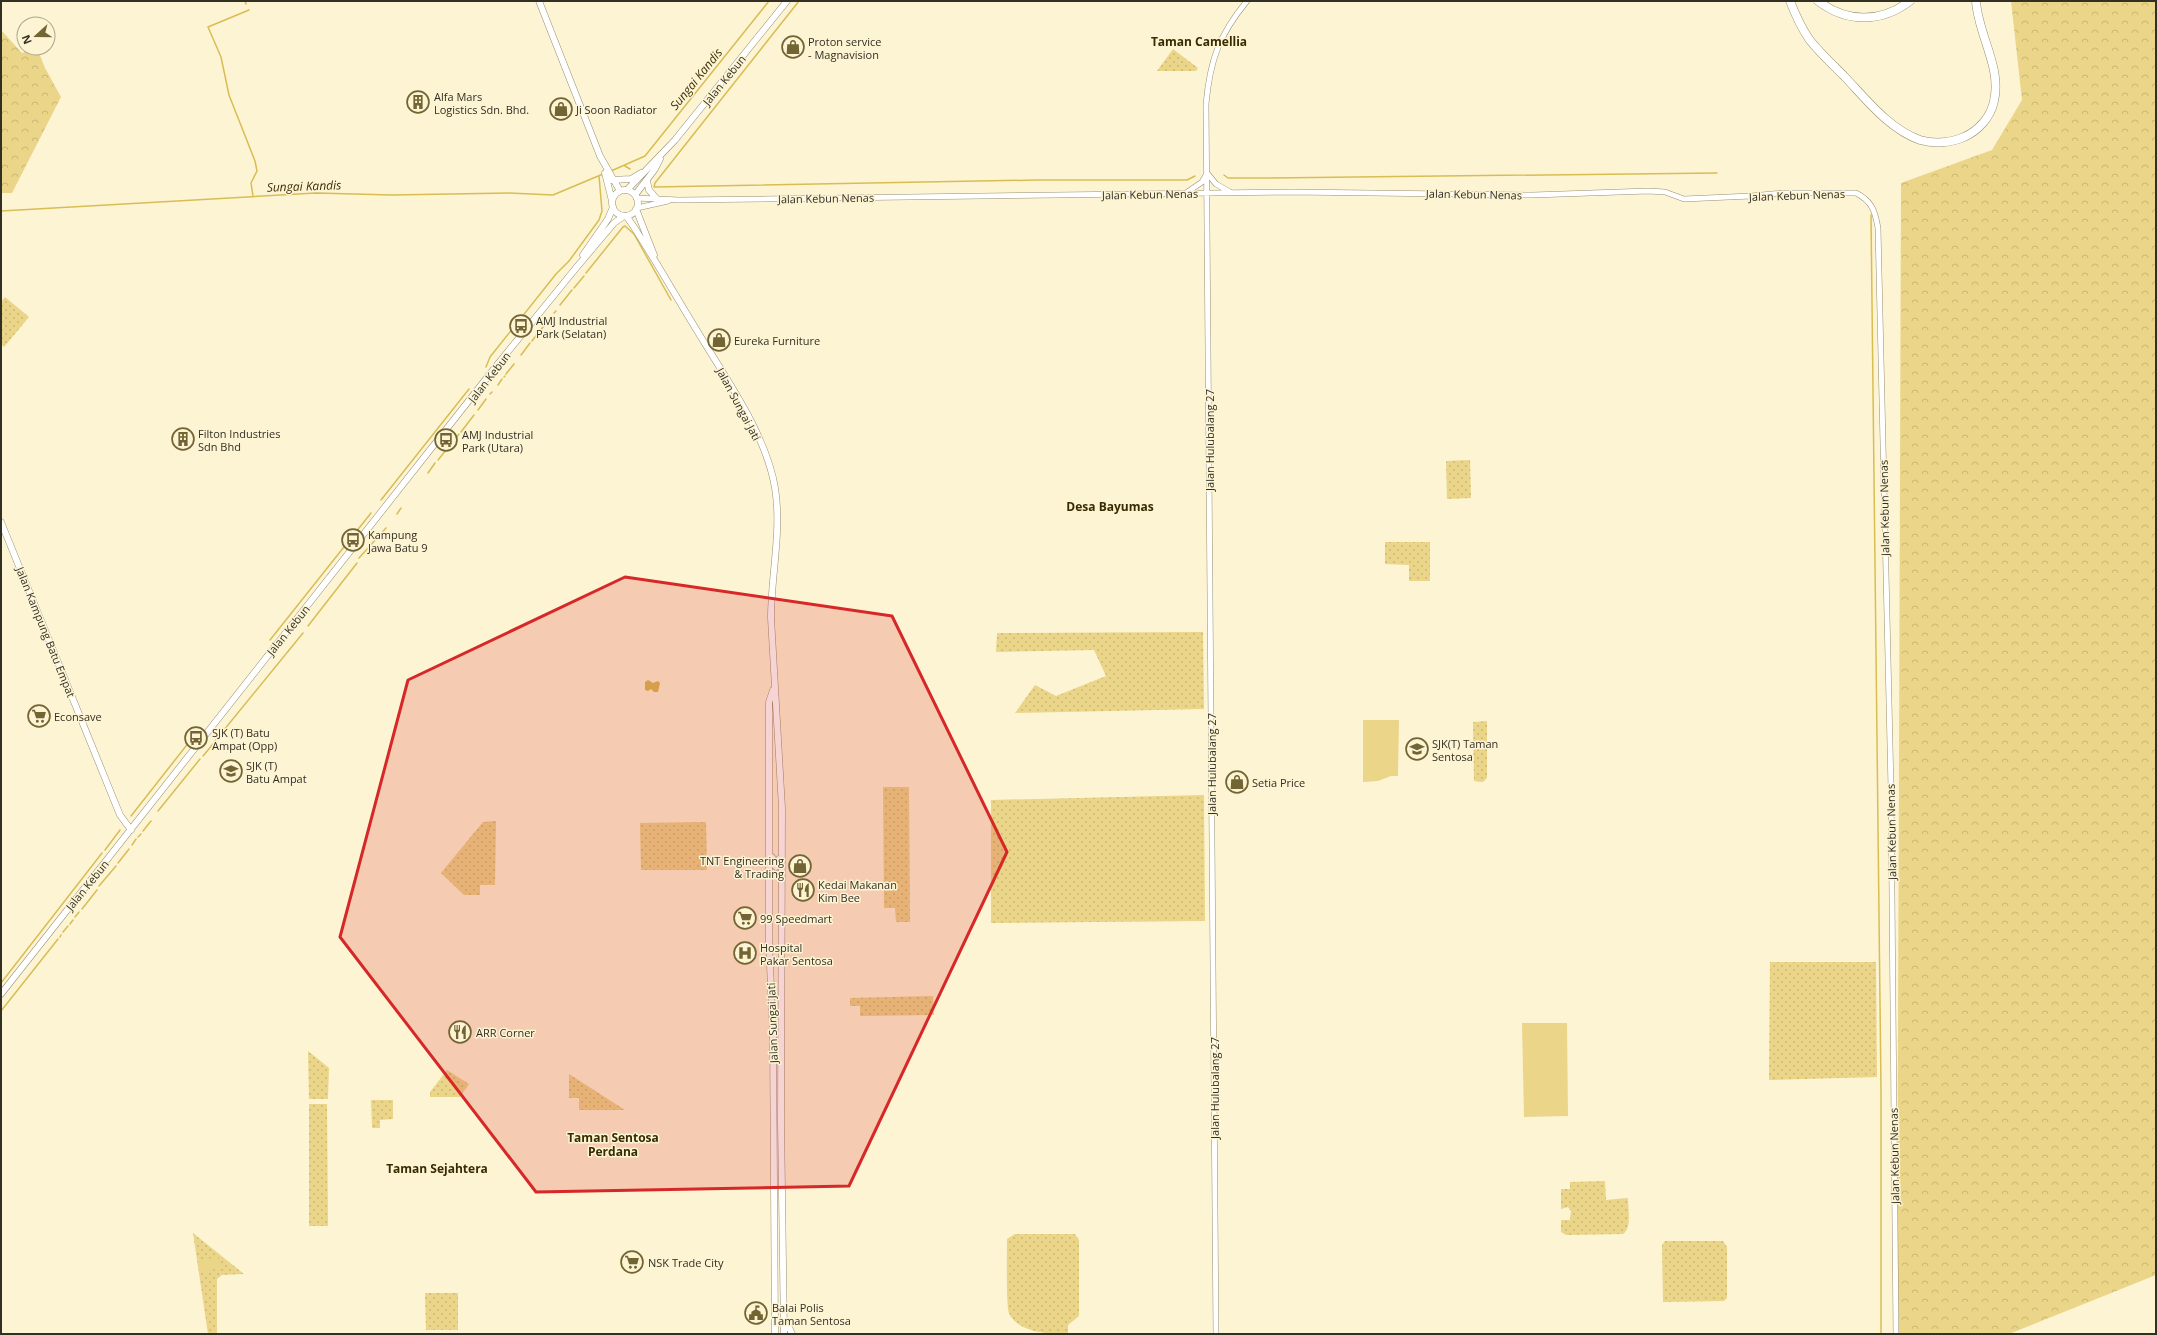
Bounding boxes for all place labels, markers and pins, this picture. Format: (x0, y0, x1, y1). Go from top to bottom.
shop icon: Proton service - Magnavision (780, 34, 806, 60)
place label: Proton service - Magnavision (808, 34, 882, 62)
building icon: Alfa Mars Logistics Sdn. Bhd. (405, 89, 431, 115)
place label: Alfa Mars Logistics Sdn. Bhd. (434, 89, 529, 117)
shop icon: Ji Soon Radiator (548, 96, 574, 122)
place label: Ji Soon Radiator (575, 102, 658, 117)
bus stop icon: AMJ Industrial Park (Selatan) (508, 313, 534, 339)
place label: AMJ Industrial Park (Selatan) (536, 313, 607, 341)
shop icon: Eureka Furniture (706, 327, 732, 353)
place label: Eureka Furniture (734, 333, 820, 348)
building icon: Filton Industries Sdn Bhd (170, 426, 196, 452)
place label: Filton Industries Sdn Bhd (198, 426, 281, 454)
bus stop icon: AMJ Industrial Park (Utara) (433, 427, 459, 453)
place label: AMJ Industrial Park (Utara) (462, 427, 533, 455)
bus stop icon: Kampung Jawa Batu 9 (340, 527, 366, 553)
place label: Kampung Jawa Batu 9 (367, 527, 428, 555)
supermarket icon: Econsave (26, 703, 52, 729)
place label: Econsave (54, 709, 102, 724)
bus stop icon: SJK (T) Batu Ampat (Opp) (183, 725, 209, 751)
place label: SJK (T) Batu Ampat (Opp) (212, 725, 277, 753)
school or university icon: SJK(T) Taman Sentosa (1404, 736, 1430, 762)
place label: SJK(T) Taman Sentosa (1432, 736, 1498, 764)
school or university icon: SJK (T) Batu Ampat (218, 758, 244, 784)
place label: SJK (T) Batu Ampat (246, 758, 307, 786)
shop icon: Setia Price (1224, 769, 1250, 795)
place label: Setia Price (1252, 775, 1305, 790)
place label: TNT Engineering & Trading (700, 853, 784, 881)
shop icon: TNT Engineering & Trading (787, 853, 813, 879)
restaurant icon: Kedai Makanan Kim Bee (790, 877, 816, 903)
place label: Kedai Makanan Kim Bee (818, 877, 897, 905)
supermarket icon: 99 Speedmart (732, 905, 758, 931)
place label: 99 Speedmart (760, 911, 832, 926)
hospital icon: Hospital Pakar Sentosa (732, 940, 758, 966)
place label: Hospital Pakar Sentosa (760, 940, 833, 968)
restaurant icon: ARR Corner (447, 1019, 473, 1045)
place label: ARR Corner (476, 1025, 535, 1040)
supermarket icon: NSK Trade City (619, 1249, 645, 1275)
place label: NSK Trade City (648, 1255, 724, 1270)
public building icon: Balai Polis Taman Sentosa (743, 1300, 769, 1326)
place label: Balai Polis Taman Sentosa (772, 1300, 851, 1328)

